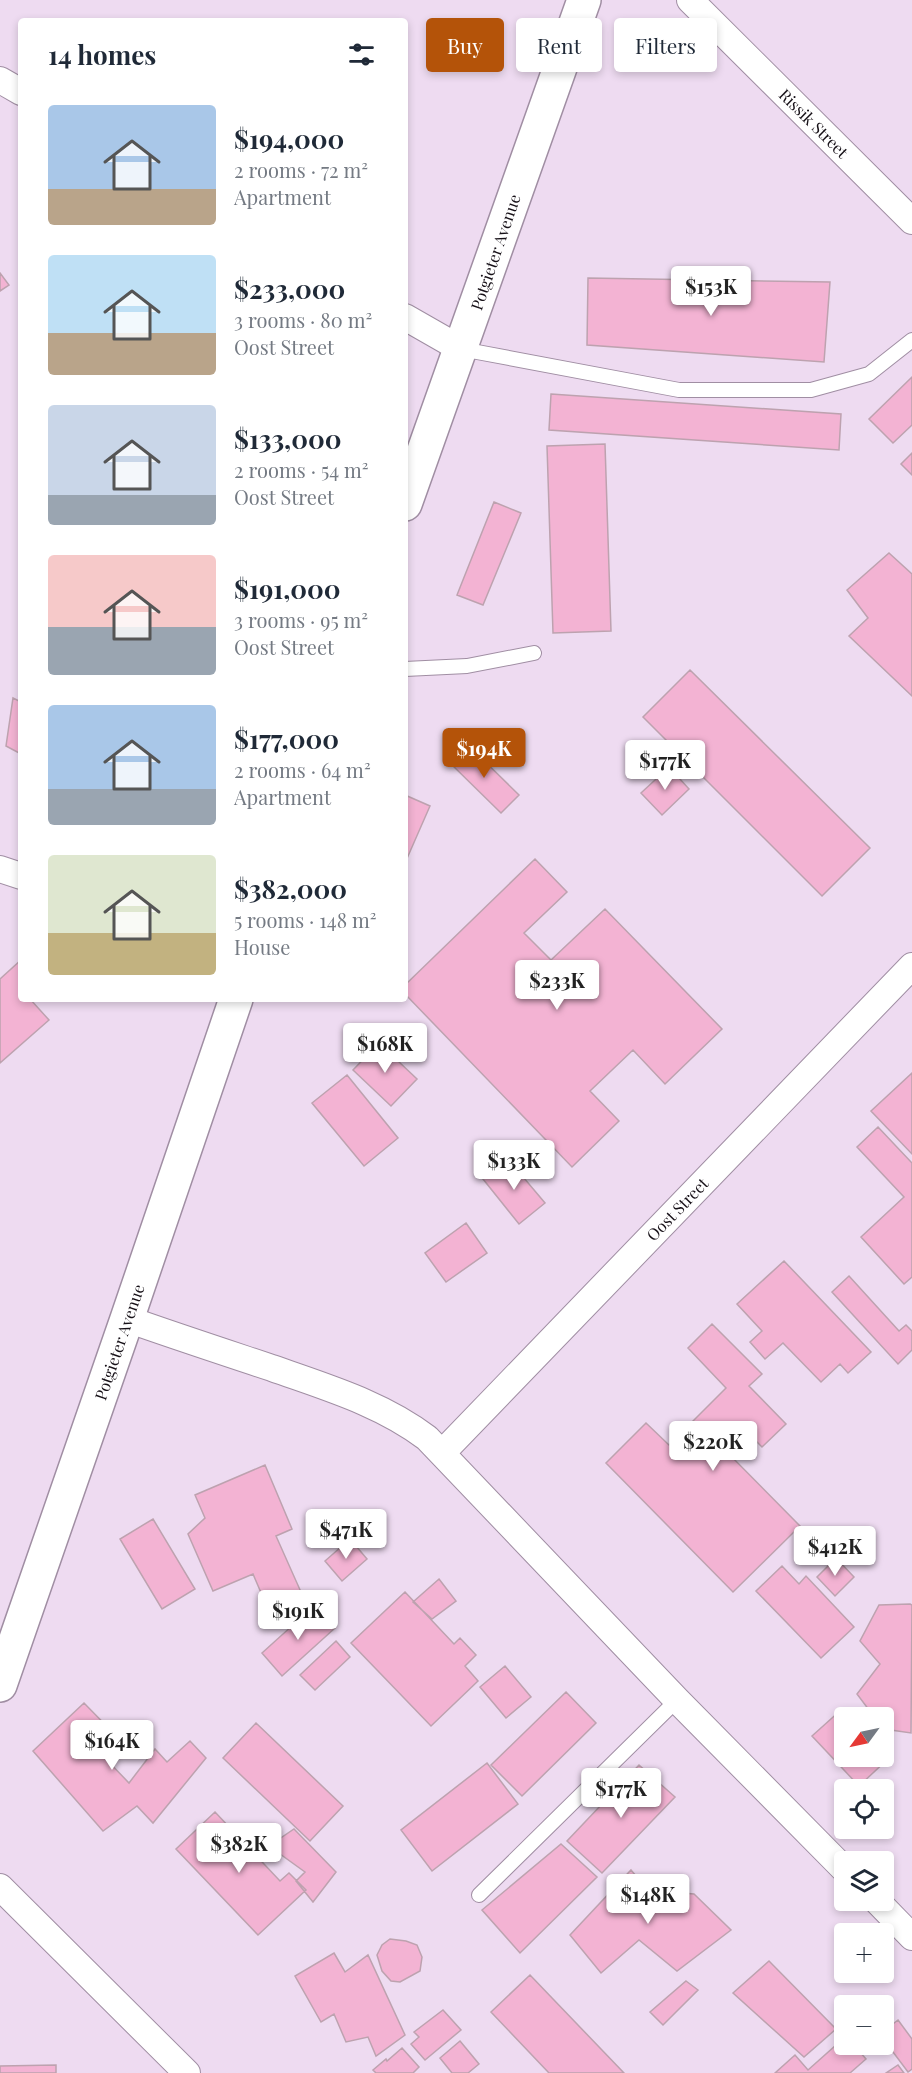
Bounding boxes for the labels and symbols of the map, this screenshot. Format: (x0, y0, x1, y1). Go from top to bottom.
street label: Rissik Street (775, 84, 853, 162)
street label: Potgieter Avenue (465, 191, 525, 313)
pin: $153K (669, 266, 753, 317)
pin: $194K (442, 728, 526, 779)
pin: $177K (623, 740, 707, 791)
pin: $233K (515, 960, 599, 1011)
pin: $168K (343, 1023, 427, 1074)
pin: $133K (472, 1140, 556, 1191)
street label: Oost Street (642, 1173, 713, 1245)
street label: Potgieter Avenue (89, 1281, 149, 1403)
pin: $220K (671, 1421, 755, 1472)
pin: $471K (304, 1509, 388, 1560)
pin: $412K (793, 1526, 877, 1577)
pin: $191K (256, 1590, 340, 1641)
north arrow (834, 1707, 894, 1767)
pin: $164K (70, 1720, 154, 1771)
pin: $177K (579, 1768, 663, 1819)
pin: $382K (197, 1823, 281, 1874)
pin: $148K (606, 1874, 690, 1925)

